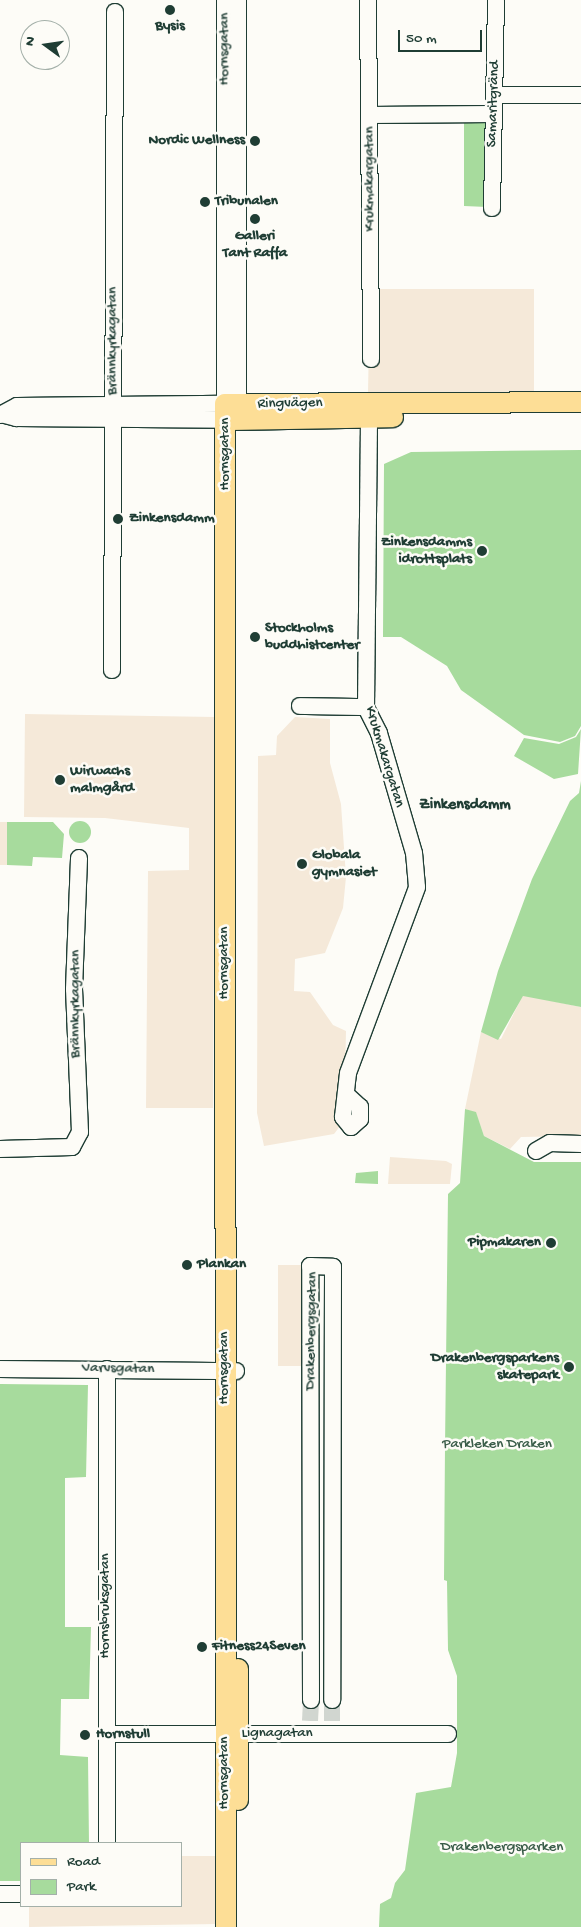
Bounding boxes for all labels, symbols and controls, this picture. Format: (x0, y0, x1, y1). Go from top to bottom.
marker: Bysis (164, 4, 176, 16)
street label: Hornsgatan (216, 13, 234, 85)
place label: Bysis (155, 18, 185, 36)
north arrow (20, 20, 70, 70)
scale bar (401, 20, 485, 52)
text: 50 m (406, 30, 437, 48)
text: N (22, 35, 40, 48)
street label: Samaritgränd (483, 60, 505, 148)
street label: Krukmakargatan (361, 126, 379, 232)
place label: Nordic Wellness (148, 132, 245, 150)
marker: Nordic Wellness (249, 135, 261, 147)
place label: Tribunalen (215, 193, 278, 211)
marker: Tribunalen (199, 196, 211, 208)
marker: Galleri Tant Raffa (249, 213, 261, 225)
place label: Galleri Tant Raffa (223, 227, 287, 262)
street label: Brännkyrkagatan (104, 287, 122, 395)
street label: Ringvägen (257, 394, 323, 414)
street label: Hornsgatan (217, 418, 235, 490)
place label: Zinkensdamm (129, 510, 215, 528)
marker: Zinkensdamm (111, 512, 125, 526)
place label: Zinkensdamms idrottsplats (381, 533, 472, 568)
marker: Zinkensdamms idrottsplats (476, 545, 488, 557)
place label: Stockholms buddhistcenter (265, 619, 360, 654)
marker: Stockholms buddhistcenter (249, 631, 261, 643)
street label: Krukmakargatan (360, 704, 408, 810)
place label: Wirwachs malmgård (70, 762, 134, 797)
marker: Wirwachs malmgård (54, 774, 66, 786)
district label: Zinkensdamm (419, 796, 511, 816)
place label: Globala gymnasiet (312, 846, 377, 881)
marker: Globala gymnasiet (296, 858, 308, 870)
street label: Hornsgatan (216, 927, 234, 999)
street label: Brännkyrkagatan (67, 950, 85, 1058)
place label: Pipmakaren (468, 1234, 541, 1252)
marker: Pipmakaren (545, 1237, 557, 1249)
place label: Plankan (197, 1256, 246, 1274)
marker: Plankan (181, 1259, 193, 1271)
street label: Drakenbergsgatan (302, 1272, 322, 1390)
street label: Hornsgatan (216, 1332, 234, 1404)
place label: Drakenbergsparkens skatepark (431, 1349, 559, 1384)
street label: Varvsgatan (82, 1359, 154, 1379)
marker: Drakenbergsparkens skatepark (563, 1361, 575, 1373)
park label: Parkleken Draken (442, 1436, 552, 1454)
street label: Hornsbruksgatan (97, 1553, 115, 1659)
place label: Fitness24Seven (212, 1638, 306, 1656)
marker: Fitness24Seven (196, 1641, 208, 1653)
street label: Lignagatan (241, 1725, 313, 1743)
place label: Hornstull (96, 1726, 150, 1744)
marker: Hornstull (78, 1728, 92, 1742)
street label: Hornsgatan (216, 1737, 234, 1809)
park label: Drakenbergsparken (441, 1839, 563, 1857)
legend (20, 1842, 182, 1907)
text: Road (67, 1853, 100, 1871)
text: Park (67, 1878, 96, 1896)

